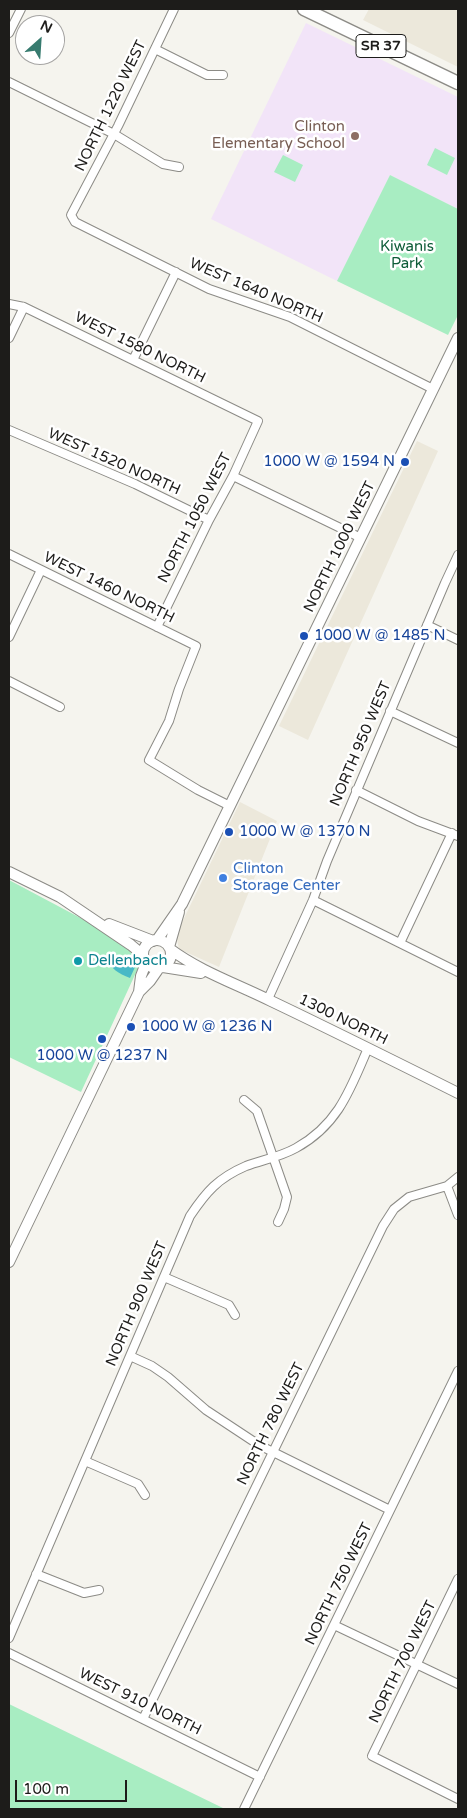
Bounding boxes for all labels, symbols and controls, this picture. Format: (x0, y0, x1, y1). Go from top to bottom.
north arrow (15, 15, 65, 65)
text: N (38, 17, 55, 37)
road number: SR 37 (356, 34, 406, 58)
street label: NORTH 1220 WEST (71, 38, 151, 174)
place label: Clinton Elementary School (212, 118, 345, 153)
marker: Clinton Elementary School (349, 130, 361, 142)
park label: Kiwanis Park (380, 238, 434, 273)
street label: WEST 1640 NORTH (186, 255, 326, 327)
street label: WEST 1580 NORTH (72, 308, 208, 388)
street label: WEST 1520 NORTH (45, 425, 183, 499)
street label: NORTH 1050 WEST (154, 450, 236, 586)
place label: 1000 W @ 1594 N (263, 453, 395, 471)
marker: 1000 W @ 1594 N (399, 456, 411, 468)
street label: NORTH 1000 WEST (300, 479, 380, 615)
street label: WEST 1460 NORTH (41, 548, 177, 628)
place label: 1000 W @ 1485 N (314, 627, 446, 645)
marker: 1000 W @ 1485 N (298, 630, 310, 642)
street label: NORTH 950 WEST (327, 679, 395, 809)
place label: 1000 W @ 1370 N (239, 823, 371, 841)
marker: 1000 W @ 1370 N (223, 826, 235, 838)
place label: Clinton Storage Center (233, 860, 340, 895)
marker: Clinton Storage Center (217, 872, 229, 884)
place label: Dellenbach (88, 952, 168, 970)
marker: Dellenbach (72, 955, 84, 967)
street label: 1300 NORTH (295, 991, 391, 1049)
place label: 1000 W @ 1236 N (141, 1018, 273, 1036)
marker: 1000 W @ 1236 N (125, 1021, 137, 1033)
marker: 1000 W @ 1237 N (96, 1033, 108, 1045)
place label: 1000 W @ 1237 N (36, 1047, 168, 1065)
street label: NORTH 900 WEST (103, 1239, 171, 1369)
street label: NORTH 780 WEST (234, 1360, 308, 1488)
street label: NORTH 750 WEST (302, 1520, 376, 1648)
street label: NORTH 700 WEST (366, 1598, 440, 1726)
street label: WEST 910 NORTH (76, 1665, 204, 1739)
scale bar (18, 1770, 130, 1802)
text: 100 m (23, 1780, 69, 1798)

